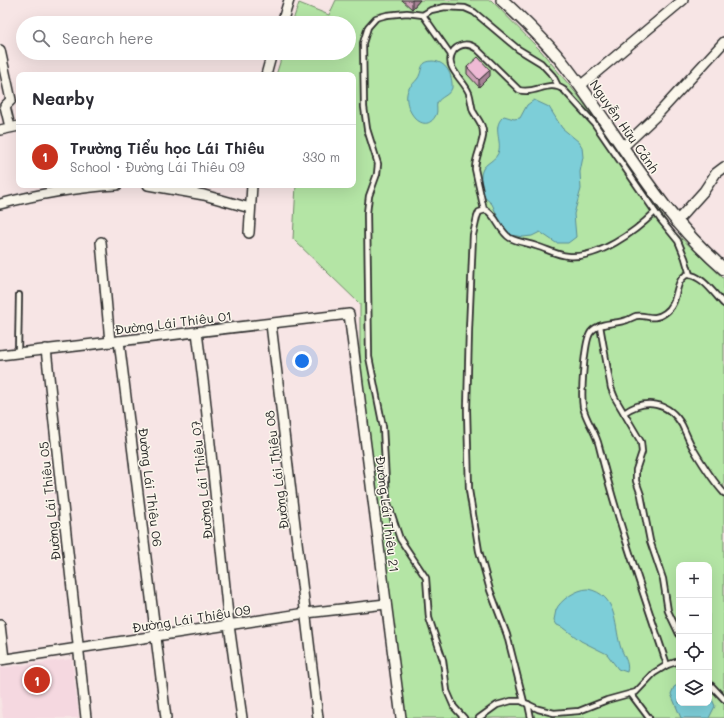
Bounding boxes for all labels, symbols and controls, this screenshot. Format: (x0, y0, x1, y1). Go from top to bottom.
search box (16, 16, 356, 60)
icon: search (30, 27, 52, 49)
text: Search here (62, 28, 153, 48)
street label: Nguyễn Hữu Cảnh (586, 76, 664, 176)
text: Nearby (32, 87, 94, 109)
text: Trường Tiểu học Lái Thiêu (70, 138, 265, 158)
text: 1 (42, 148, 48, 165)
text: 330 m (302, 148, 340, 165)
text: School · Đường Lái Thiêu 09 (70, 158, 245, 175)
street label: Đường Lái Thiêu 01 (113, 306, 233, 338)
your location (292, 351, 312, 371)
street label: Đường Lái Thiêu 08 (260, 409, 292, 531)
street label: Đường Lái Thiêu 07 (186, 420, 216, 540)
street label: Đường Lái Thiêu 06 (135, 426, 167, 548)
street label: Đường Lái Thiêu 05 (34, 441, 64, 561)
street label: Đường Lái Thiêu 21 (372, 455, 404, 573)
map controls (676, 562, 712, 706)
button: + (676, 562, 712, 598)
button: − (676, 598, 712, 634)
street label: Đường Lái Thiêu 09 (131, 600, 252, 636)
button: locate (676, 634, 712, 670)
pin: 1 (24, 665, 50, 695)
button: layers (676, 670, 712, 706)

